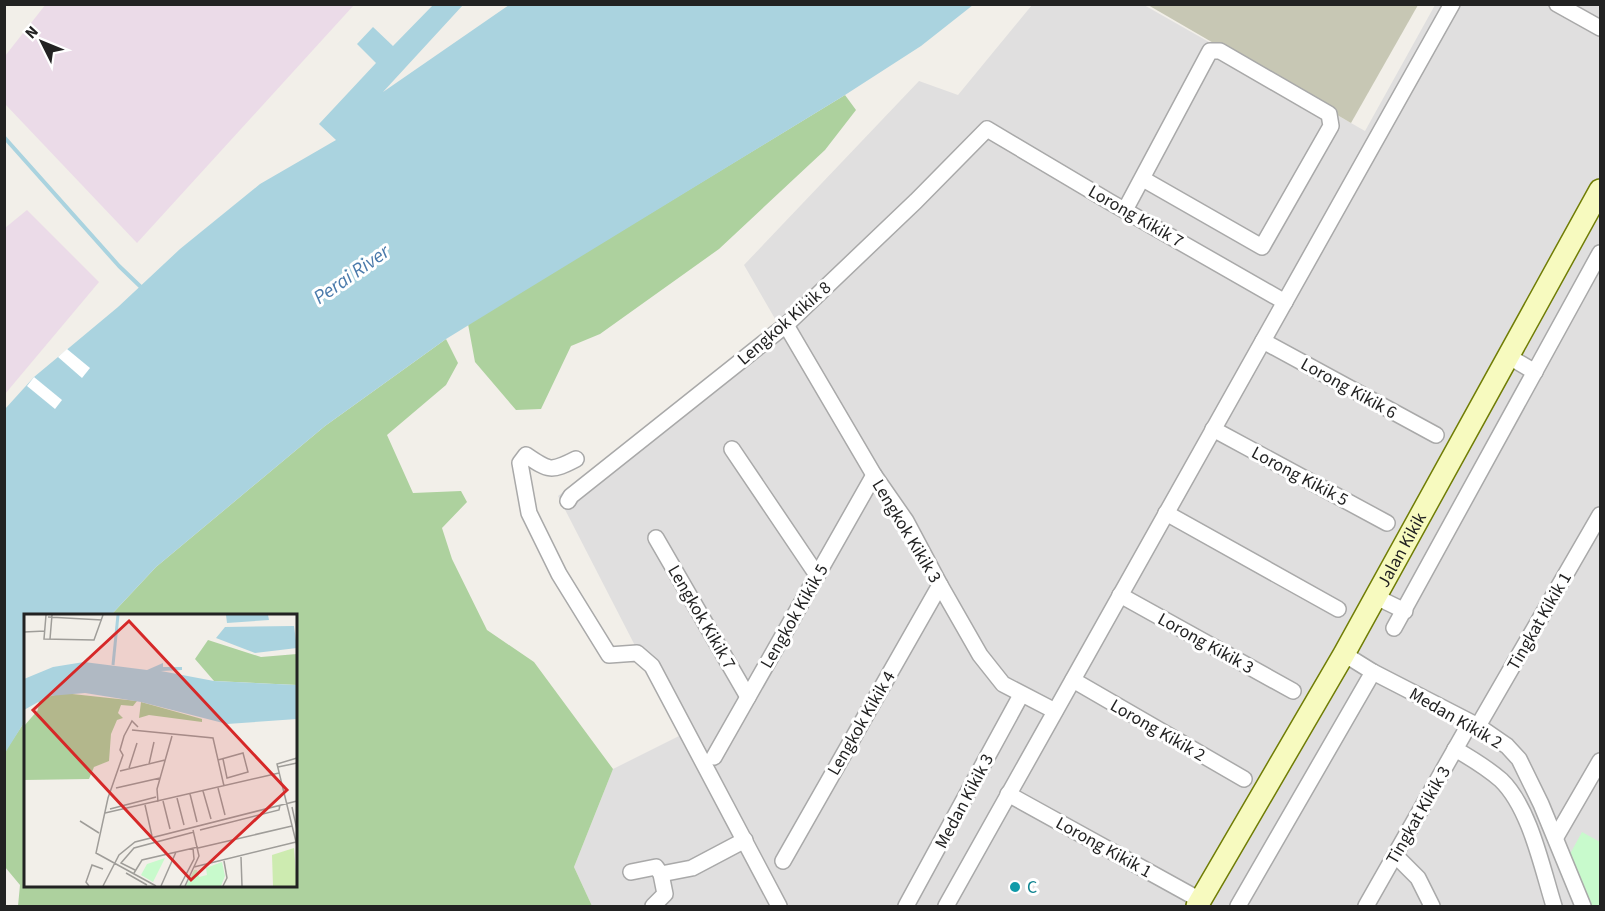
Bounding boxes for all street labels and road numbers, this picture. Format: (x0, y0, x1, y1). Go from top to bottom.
street label: Lorong Kikik 7 (1083, 179, 1188, 254)
street label: Lengkok Kikik 8 (732, 276, 837, 371)
street label: Lorong Kikik 6 (1296, 352, 1401, 425)
street label: Lorong Kikik 5 (1247, 440, 1353, 512)
street label: Lengkok Kikik 3 (866, 475, 947, 588)
street label: Jalan Kikik (1371, 508, 1433, 592)
street label: Lengkok Kikik 5 (754, 559, 835, 673)
street label: Lengkok Kikik 7 (662, 560, 742, 674)
street label: Tingkat Kikik 1 (1501, 567, 1578, 675)
street label: Lorong Kikik 3 (1153, 607, 1258, 680)
street label: Lengkok Kikik 4 (821, 666, 902, 780)
street label: Medan Kikik 2 (1404, 682, 1507, 755)
street label: Lorong Kikik 2 (1105, 693, 1210, 768)
street label: Medan Kikik 3 (929, 749, 1000, 853)
street label: Tingkat Kikik 3 (1380, 761, 1457, 869)
street label: Lorong Kikik 1 (1051, 811, 1156, 884)

